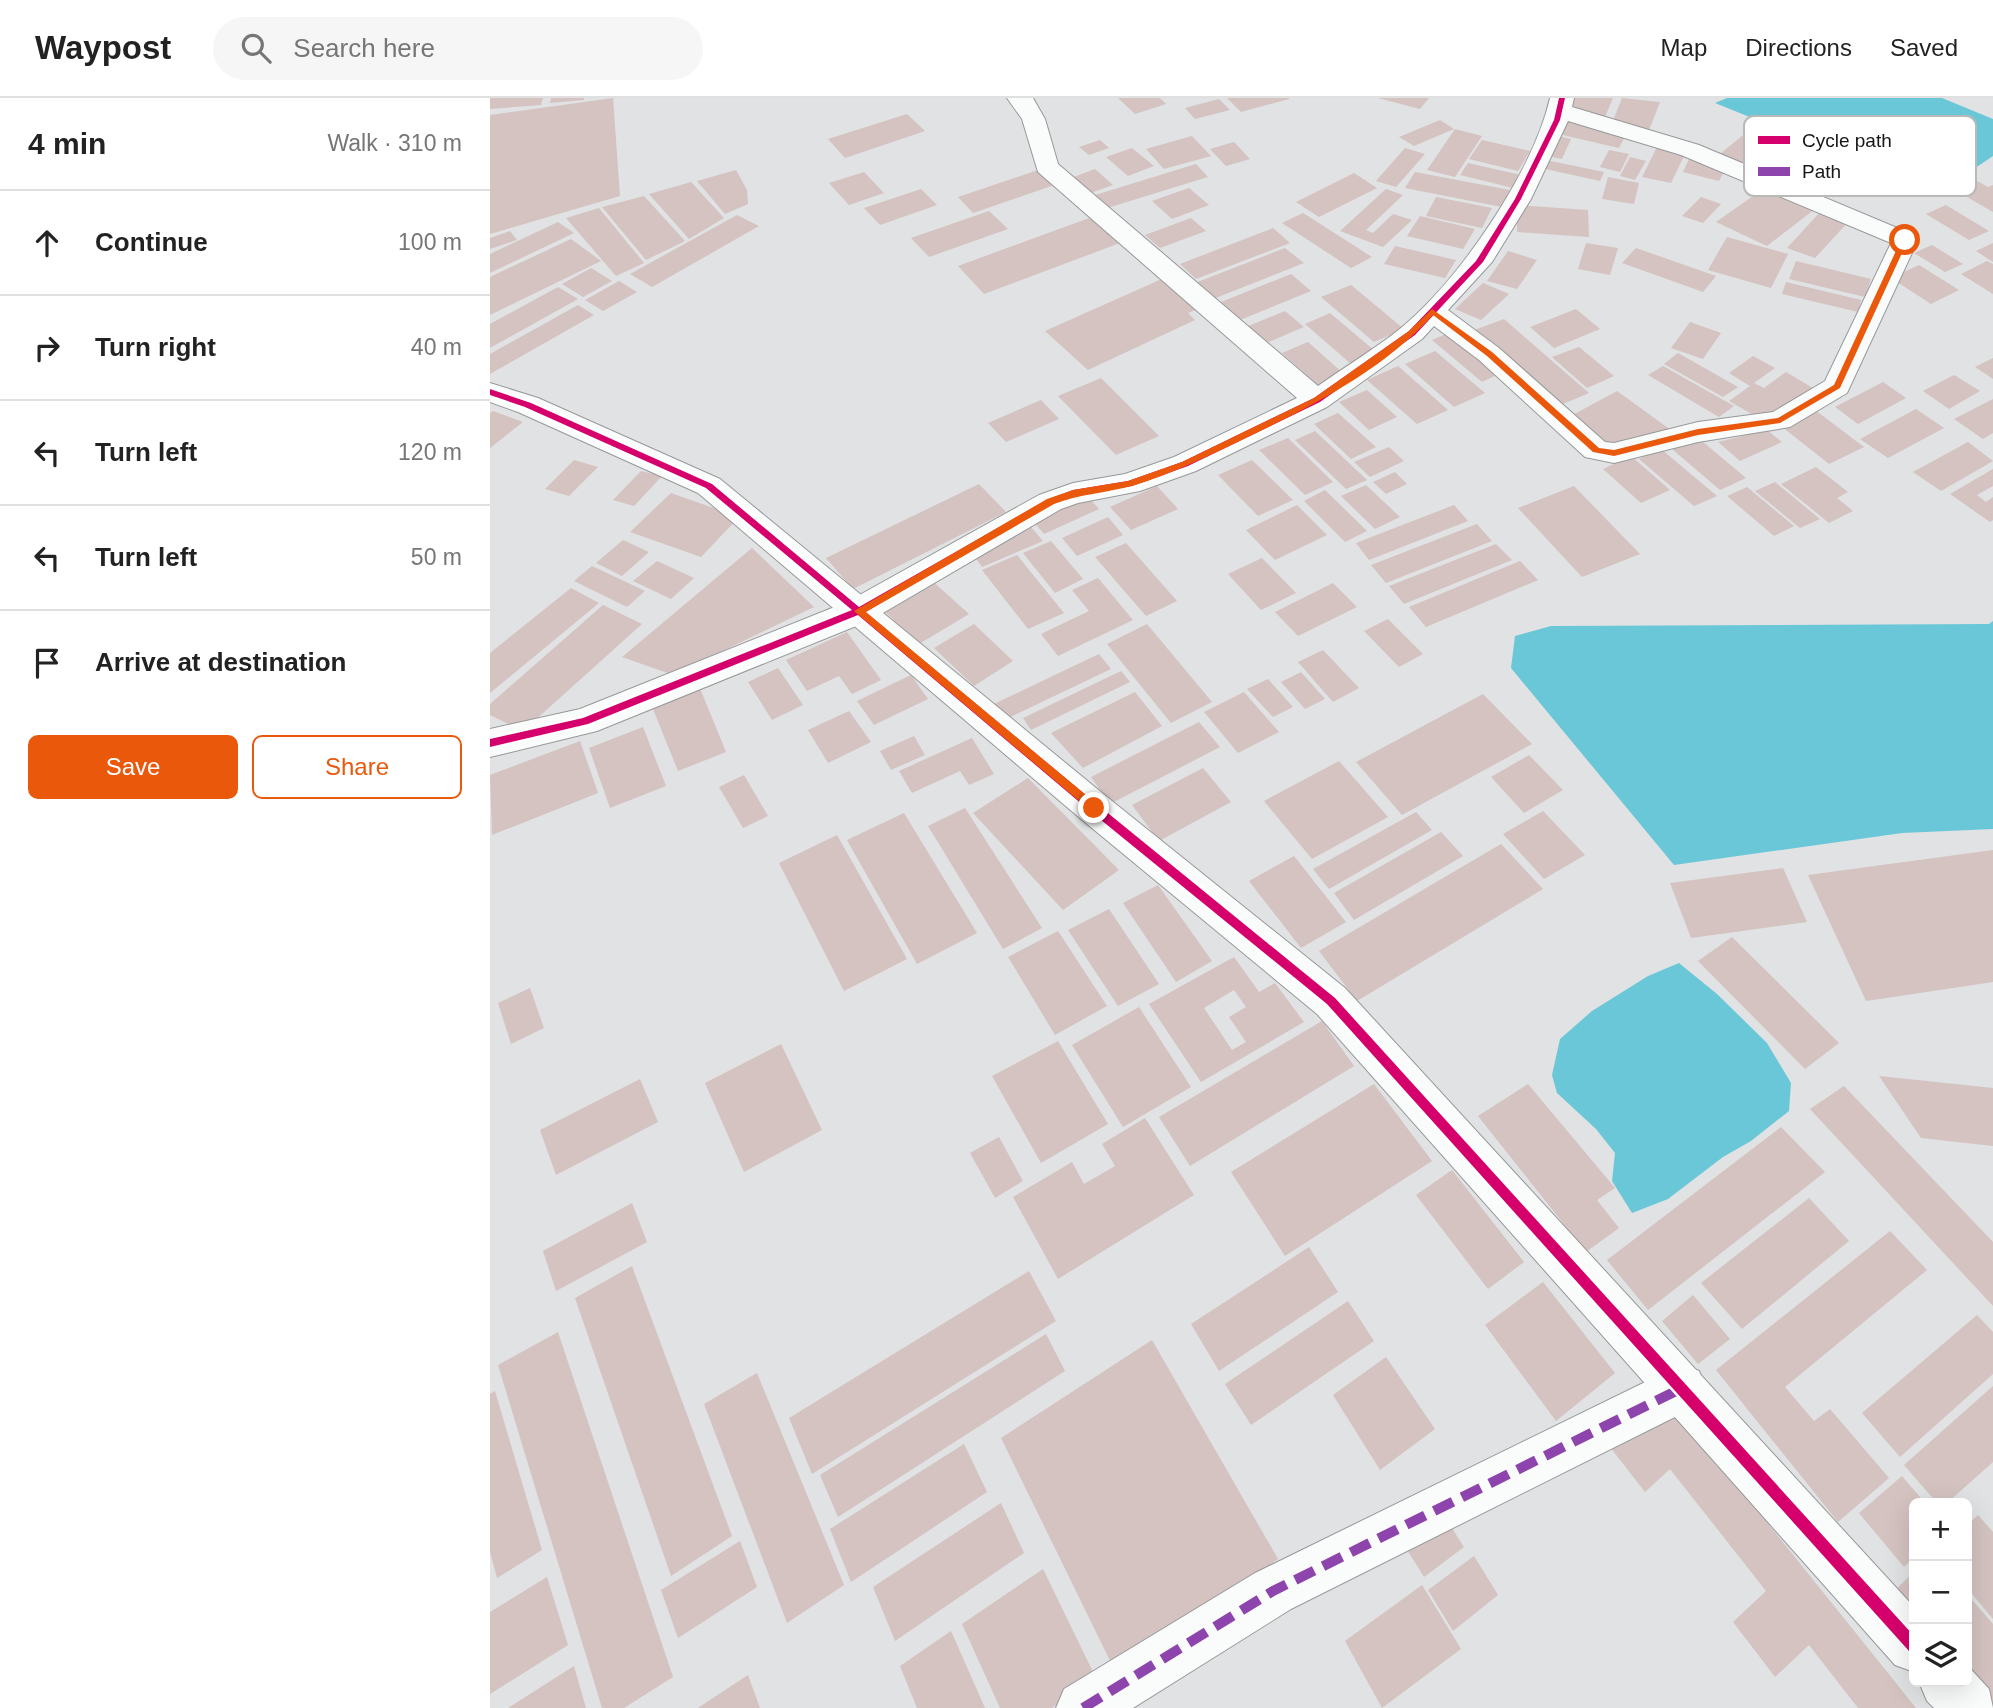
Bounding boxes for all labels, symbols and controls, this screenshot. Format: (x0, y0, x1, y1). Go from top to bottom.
search box (213, 17, 703, 80)
text: Waypost (35, 29, 171, 66)
icon: search (237, 29, 275, 67)
text: Search here (293, 33, 435, 63)
text: Map (1661, 34, 1707, 61)
text: Directions (1745, 34, 1852, 61)
text: Saved (1890, 34, 1958, 61)
legend (1744, 116, 1976, 196)
text: 4 min (28, 127, 106, 160)
text: Walk · 310 m (327, 130, 462, 156)
text: Cycle path (1802, 130, 1892, 151)
text: Path (1802, 161, 1841, 182)
icon: ahead (28, 224, 66, 262)
route start (1889, 224, 1920, 255)
text: Continue (95, 227, 208, 257)
text: 100 m (398, 229, 462, 255)
icon: right (28, 329, 66, 367)
text: Turn right (95, 332, 216, 362)
text: 40 m (411, 334, 462, 360)
icon: left (28, 434, 66, 472)
text: Turn left (95, 437, 197, 467)
text: 120 m (398, 439, 462, 465)
icon: left (28, 539, 66, 577)
text: Turn left (95, 542, 197, 572)
text: 50 m (411, 544, 462, 570)
icon: arrive (28, 644, 66, 682)
text: Arrive at destination (95, 647, 346, 677)
button: Save (28, 735, 238, 799)
button: Share (252, 735, 462, 799)
route end (1078, 792, 1109, 823)
map controls (1909, 1498, 1972, 1687)
button: + (1909, 1498, 1972, 1561)
button: − (1909, 1561, 1972, 1624)
button: layers (1909, 1624, 1972, 1687)

